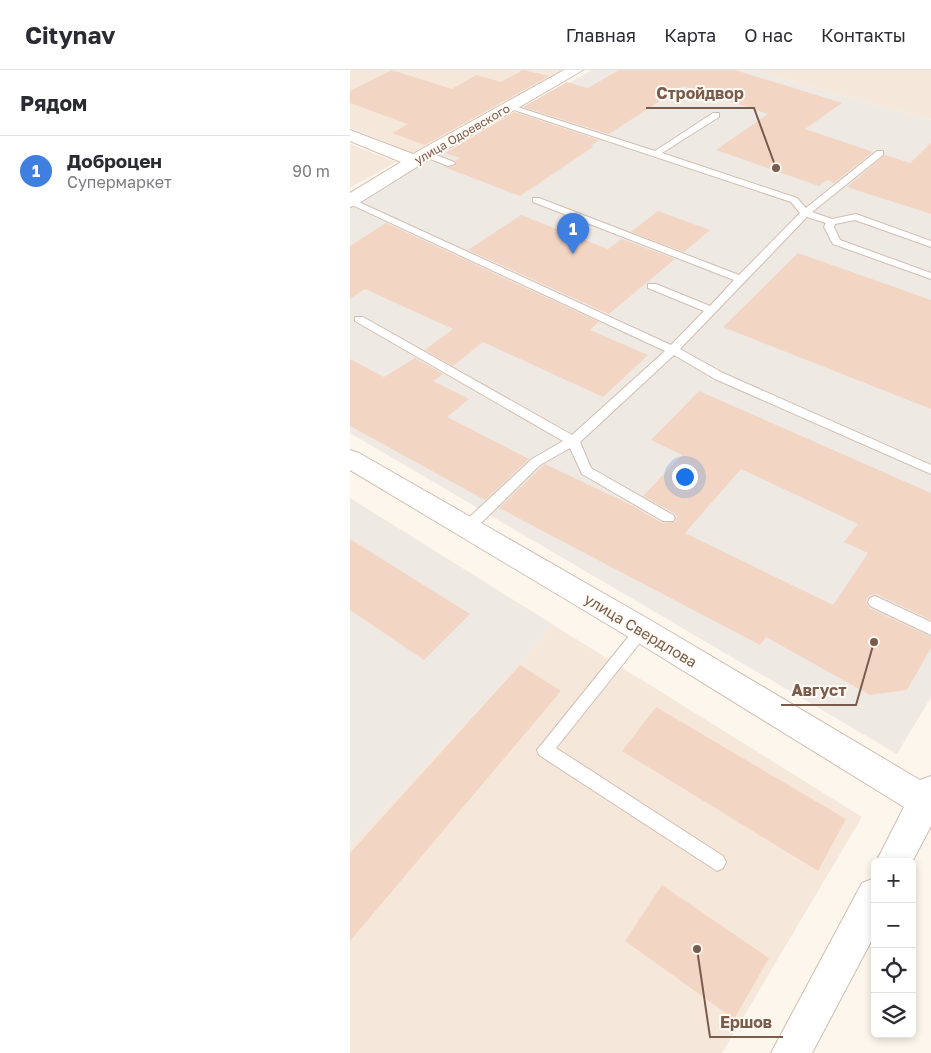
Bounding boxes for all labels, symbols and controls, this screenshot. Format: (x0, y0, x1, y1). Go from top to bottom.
text: Citynav (25, 20, 115, 49)
text: Главная (566, 24, 636, 46)
text: Карта (664, 24, 716, 46)
text: О нас (744, 24, 793, 46)
text: Контакты (821, 24, 906, 46)
callout: Стройдвор (646, 77, 754, 108)
text: Стройдвор (656, 83, 744, 103)
text: Рядом (20, 90, 87, 116)
street label: улица Одоевского (412, 101, 512, 167)
text: Доброцен (67, 149, 162, 172)
text: 1 (32, 161, 40, 181)
text: 90 m (292, 161, 330, 181)
text: Супермаркет (67, 172, 172, 192)
pin: 1 (557, 213, 589, 254)
your location (672, 464, 698, 490)
street label: улица Свердлова (581, 589, 701, 671)
callout: Август (781, 674, 856, 705)
text: Август (791, 680, 847, 700)
map controls (871, 858, 916, 1038)
button: + (871, 858, 916, 903)
button: − (871, 903, 916, 948)
button: locate (871, 948, 916, 993)
button: layers (871, 993, 916, 1038)
callout: Ершов (710, 1006, 783, 1037)
text: Ершов (720, 1012, 772, 1032)

